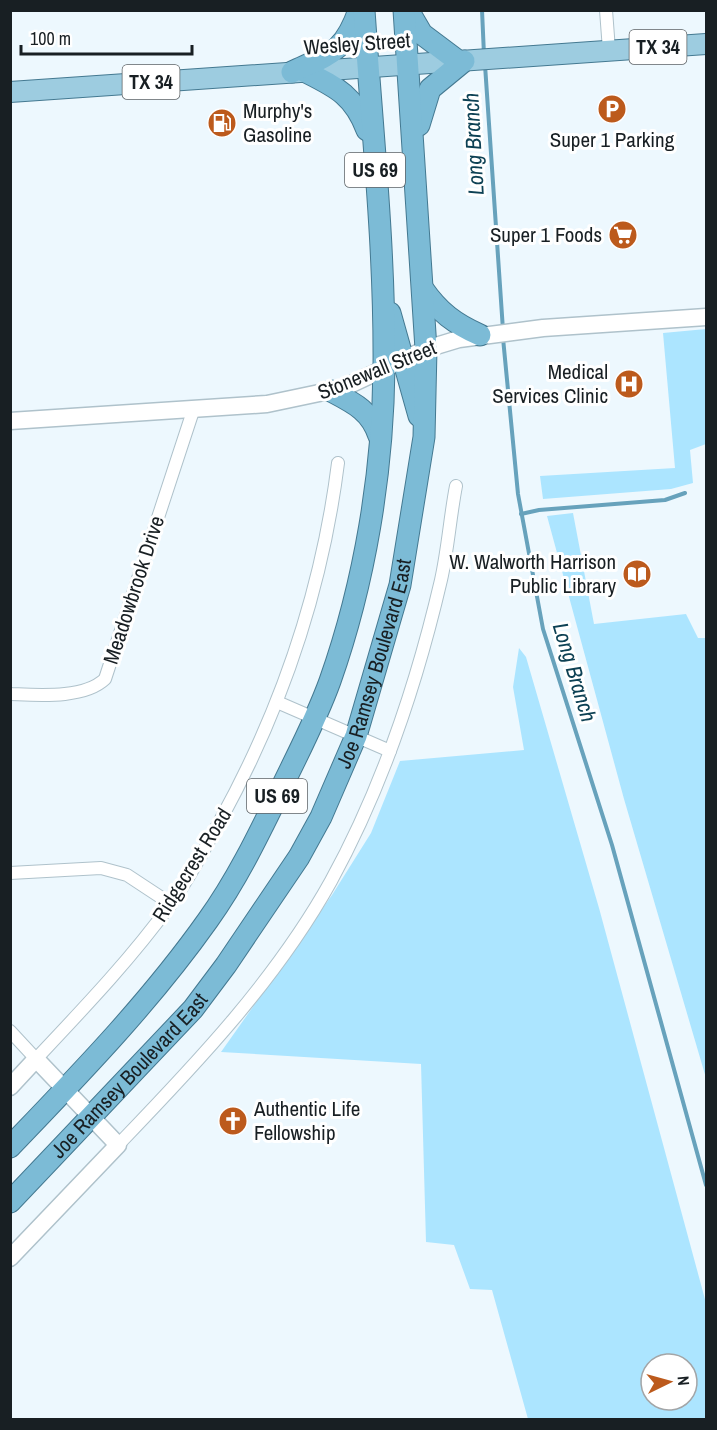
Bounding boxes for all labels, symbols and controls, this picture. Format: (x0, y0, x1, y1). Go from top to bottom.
scale bar (21, 18, 192, 56)
street label: Wesley Street (303, 25, 412, 62)
text: 100 m (30, 26, 71, 51)
road number: TX 34 (630, 30, 686, 64)
road number: TX 34 (122, 65, 180, 99)
water label: Long Branch (455, 92, 491, 196)
parking icon: Super 1 Parking (596, 93, 628, 125)
place label: Murphy's Gasoline (243, 96, 312, 149)
fuel station icon: Murphy's Gasoline (206, 107, 238, 139)
place label: Super 1 Parking (550, 125, 675, 154)
road number: US 69 (345, 153, 405, 187)
supermarket icon: Super 1 Foods (607, 219, 639, 251)
place label: Super 1 Foods (490, 220, 602, 249)
street label: Stonewall Street (313, 333, 441, 406)
place label: Medical Services Clinic (492, 357, 608, 410)
hospital icon: Medical Services Clinic (613, 368, 645, 400)
street label: Meadowbrook Drive (96, 512, 171, 668)
place label: W. Walworth Harrison Public Library (449, 547, 616, 600)
street label: Joe Ramsey Boulevard East (329, 557, 418, 773)
library icon: W. Walworth Harrison Public Library (621, 558, 653, 590)
water label: Long Branch (546, 619, 604, 725)
road number: US 69 (247, 779, 307, 813)
street label: Ridgecrest Road (145, 802, 238, 927)
street label: Joe Ramsey Boulevard East (44, 986, 214, 1164)
place label: Authentic Life Fellowship (253, 1094, 360, 1147)
church icon: Authentic Life Fellowship (217, 1105, 249, 1137)
north arrow (639, 1352, 699, 1412)
text: N (673, 1375, 695, 1386)

